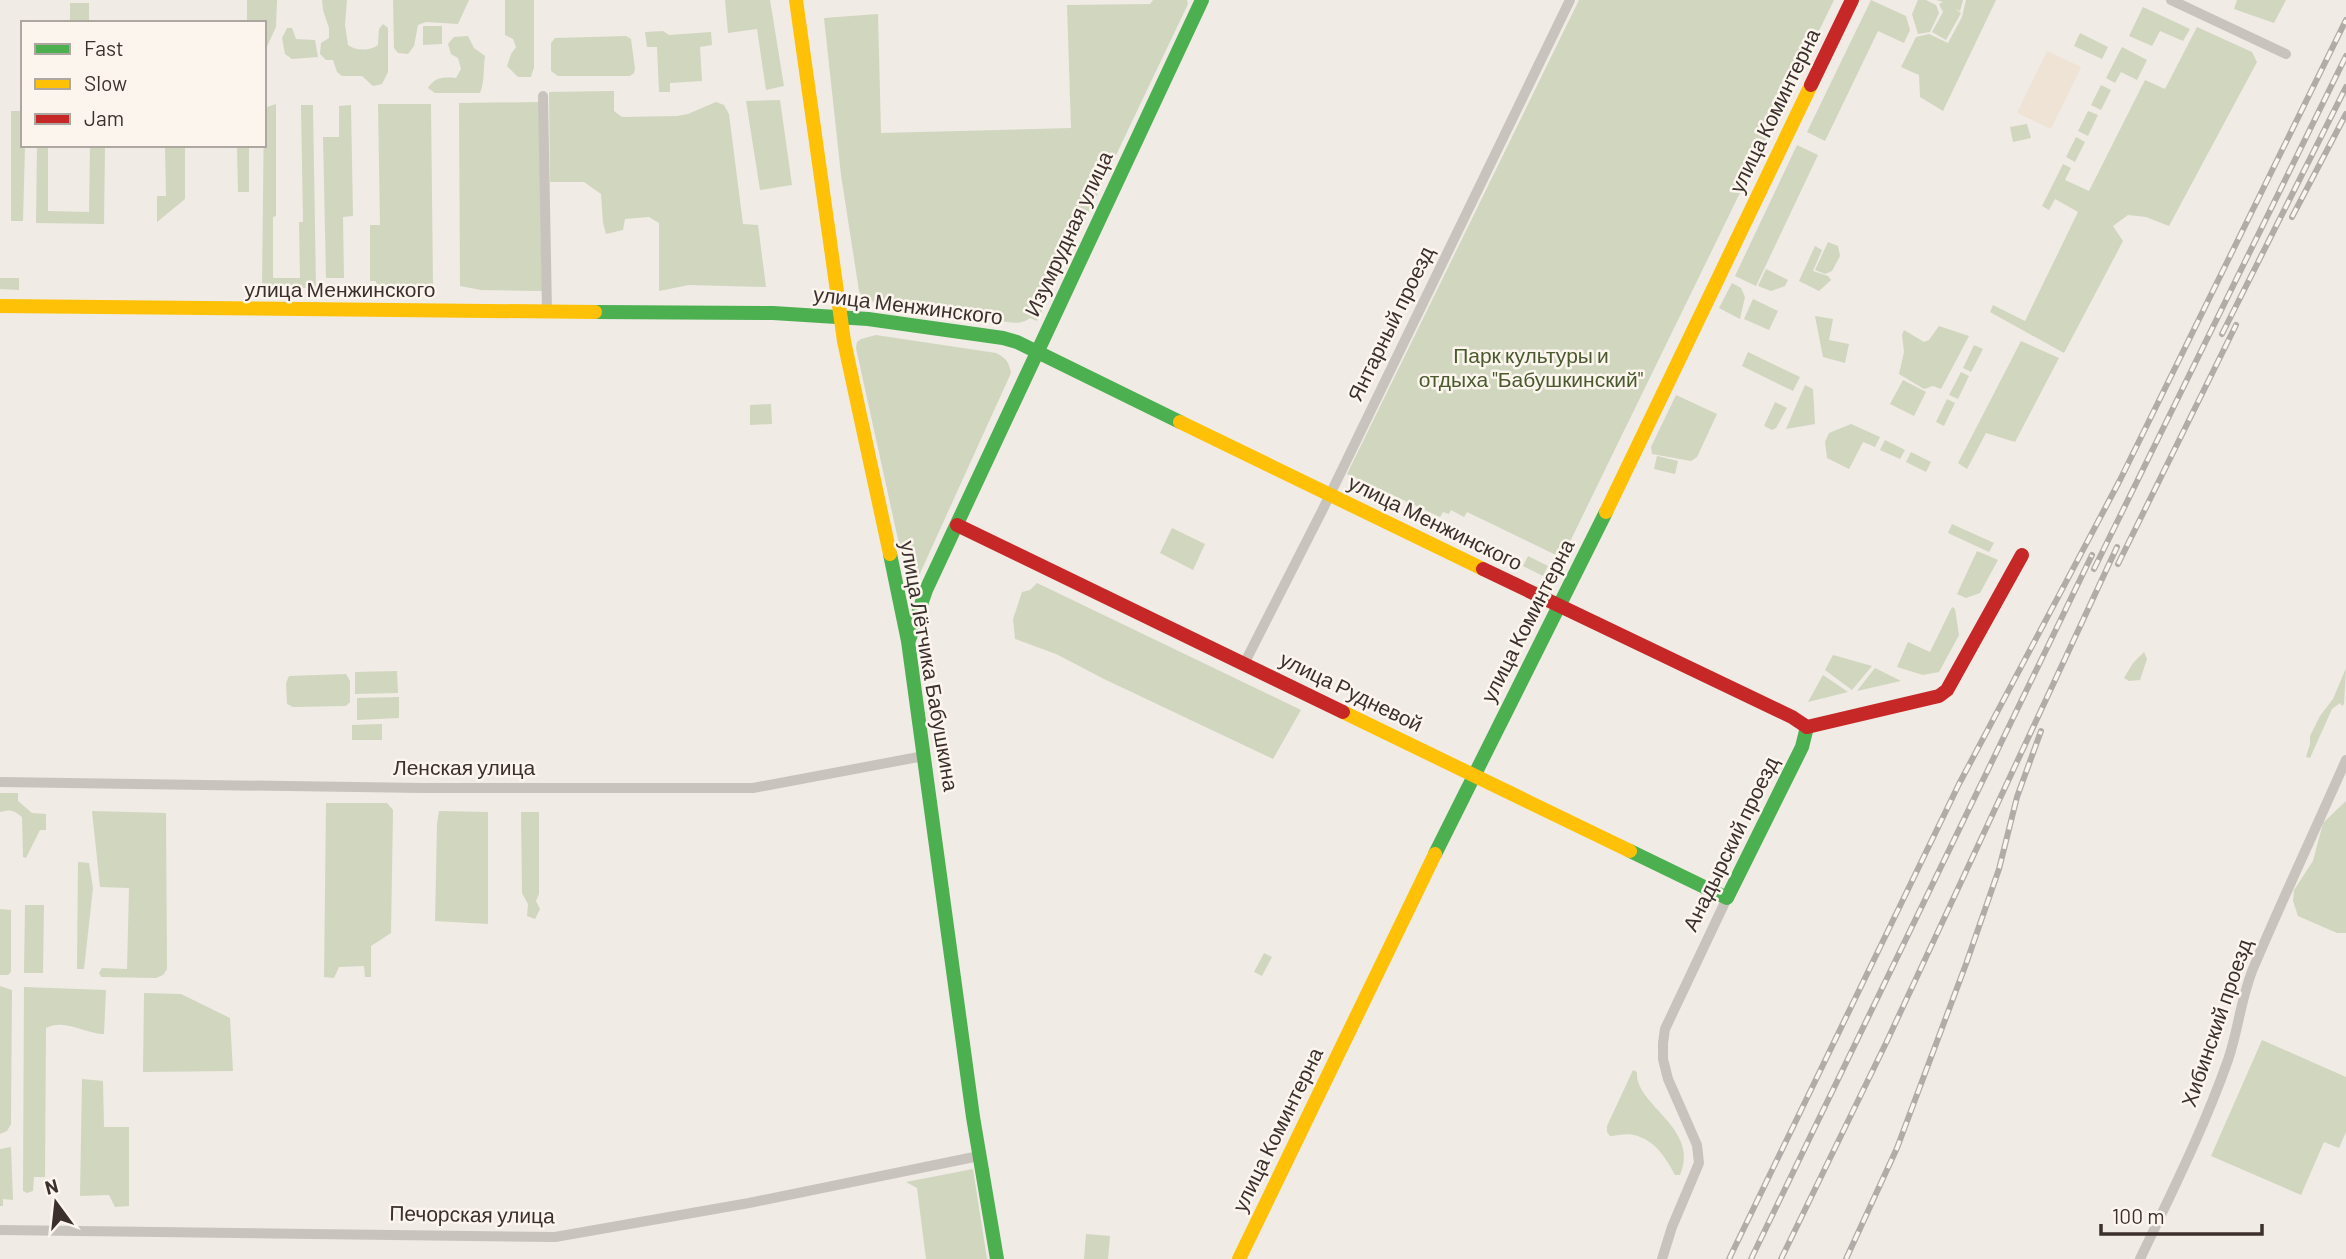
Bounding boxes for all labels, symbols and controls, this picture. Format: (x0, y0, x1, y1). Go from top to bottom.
legend (21, 21, 266, 147)
street label: улица Коминтерна (1723, 24, 1824, 197)
text: Fast (84, 35, 124, 60)
text: Slow (84, 70, 127, 95)
text: Jam (84, 105, 124, 130)
street label: Изумрудная улица (1018, 147, 1117, 320)
street label: Янтарный проезд (1341, 242, 1438, 405)
street label: улица Менжинского (245, 276, 435, 301)
street label: улица Менжинского (812, 280, 1004, 329)
park label: Парк культуры и отдыха "Бабушкинский" (1419, 342, 1643, 391)
street label: улица Менжинского (1344, 469, 1527, 575)
street label: улица Коминтерна (1475, 534, 1579, 706)
street label: улица Лётчика Бабушкина (896, 539, 965, 793)
street label: улица Рудневой (1276, 645, 1427, 736)
street label: Анадырский проезд (1677, 752, 1783, 935)
street label: Ленская улица (393, 754, 535, 779)
street label: Хибинский проезд (2175, 935, 2256, 1110)
street label: улица Коминтерна (1226, 1043, 1327, 1216)
north arrow (21, 1168, 91, 1238)
text: N (42, 1173, 61, 1199)
scale bar (2101, 1192, 2262, 1236)
street label: Печорская улица (389, 1200, 555, 1227)
text: 100 m (2112, 1203, 2165, 1228)

